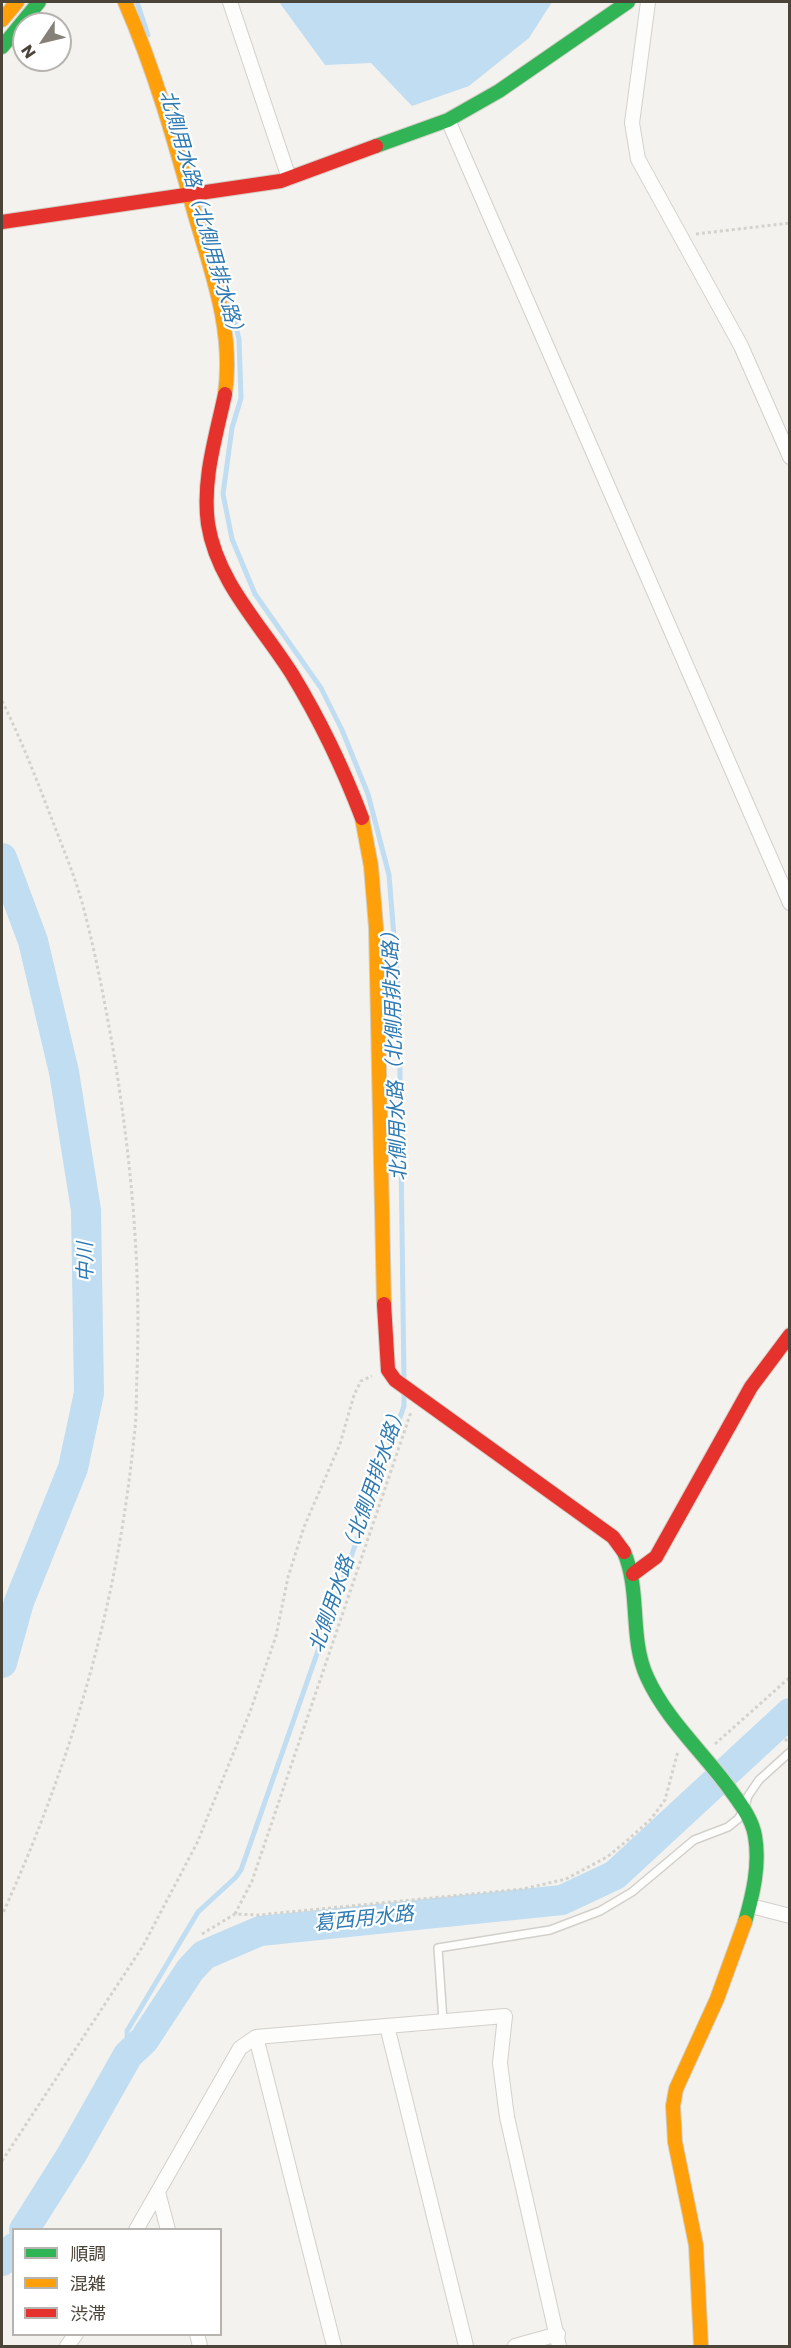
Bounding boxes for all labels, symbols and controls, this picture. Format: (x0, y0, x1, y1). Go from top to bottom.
north arrow (12, 12, 72, 72)
text: N (16, 40, 41, 63)
water label: 北側用水路（北側用排水路） (154, 88, 248, 344)
water label: 北側用水路（北側用排水路） (379, 921, 413, 1181)
water label: 中川 (75, 1242, 99, 1282)
water label: 北側用水路（北側用排水路） (305, 1402, 413, 1656)
water label: 葛西用水路 (313, 1903, 415, 1937)
legend (12, 2228, 222, 2336)
text: 順調 (70, 2241, 106, 2266)
text: 混雑 (70, 2271, 106, 2296)
text: 渋滞 (70, 2301, 106, 2326)

